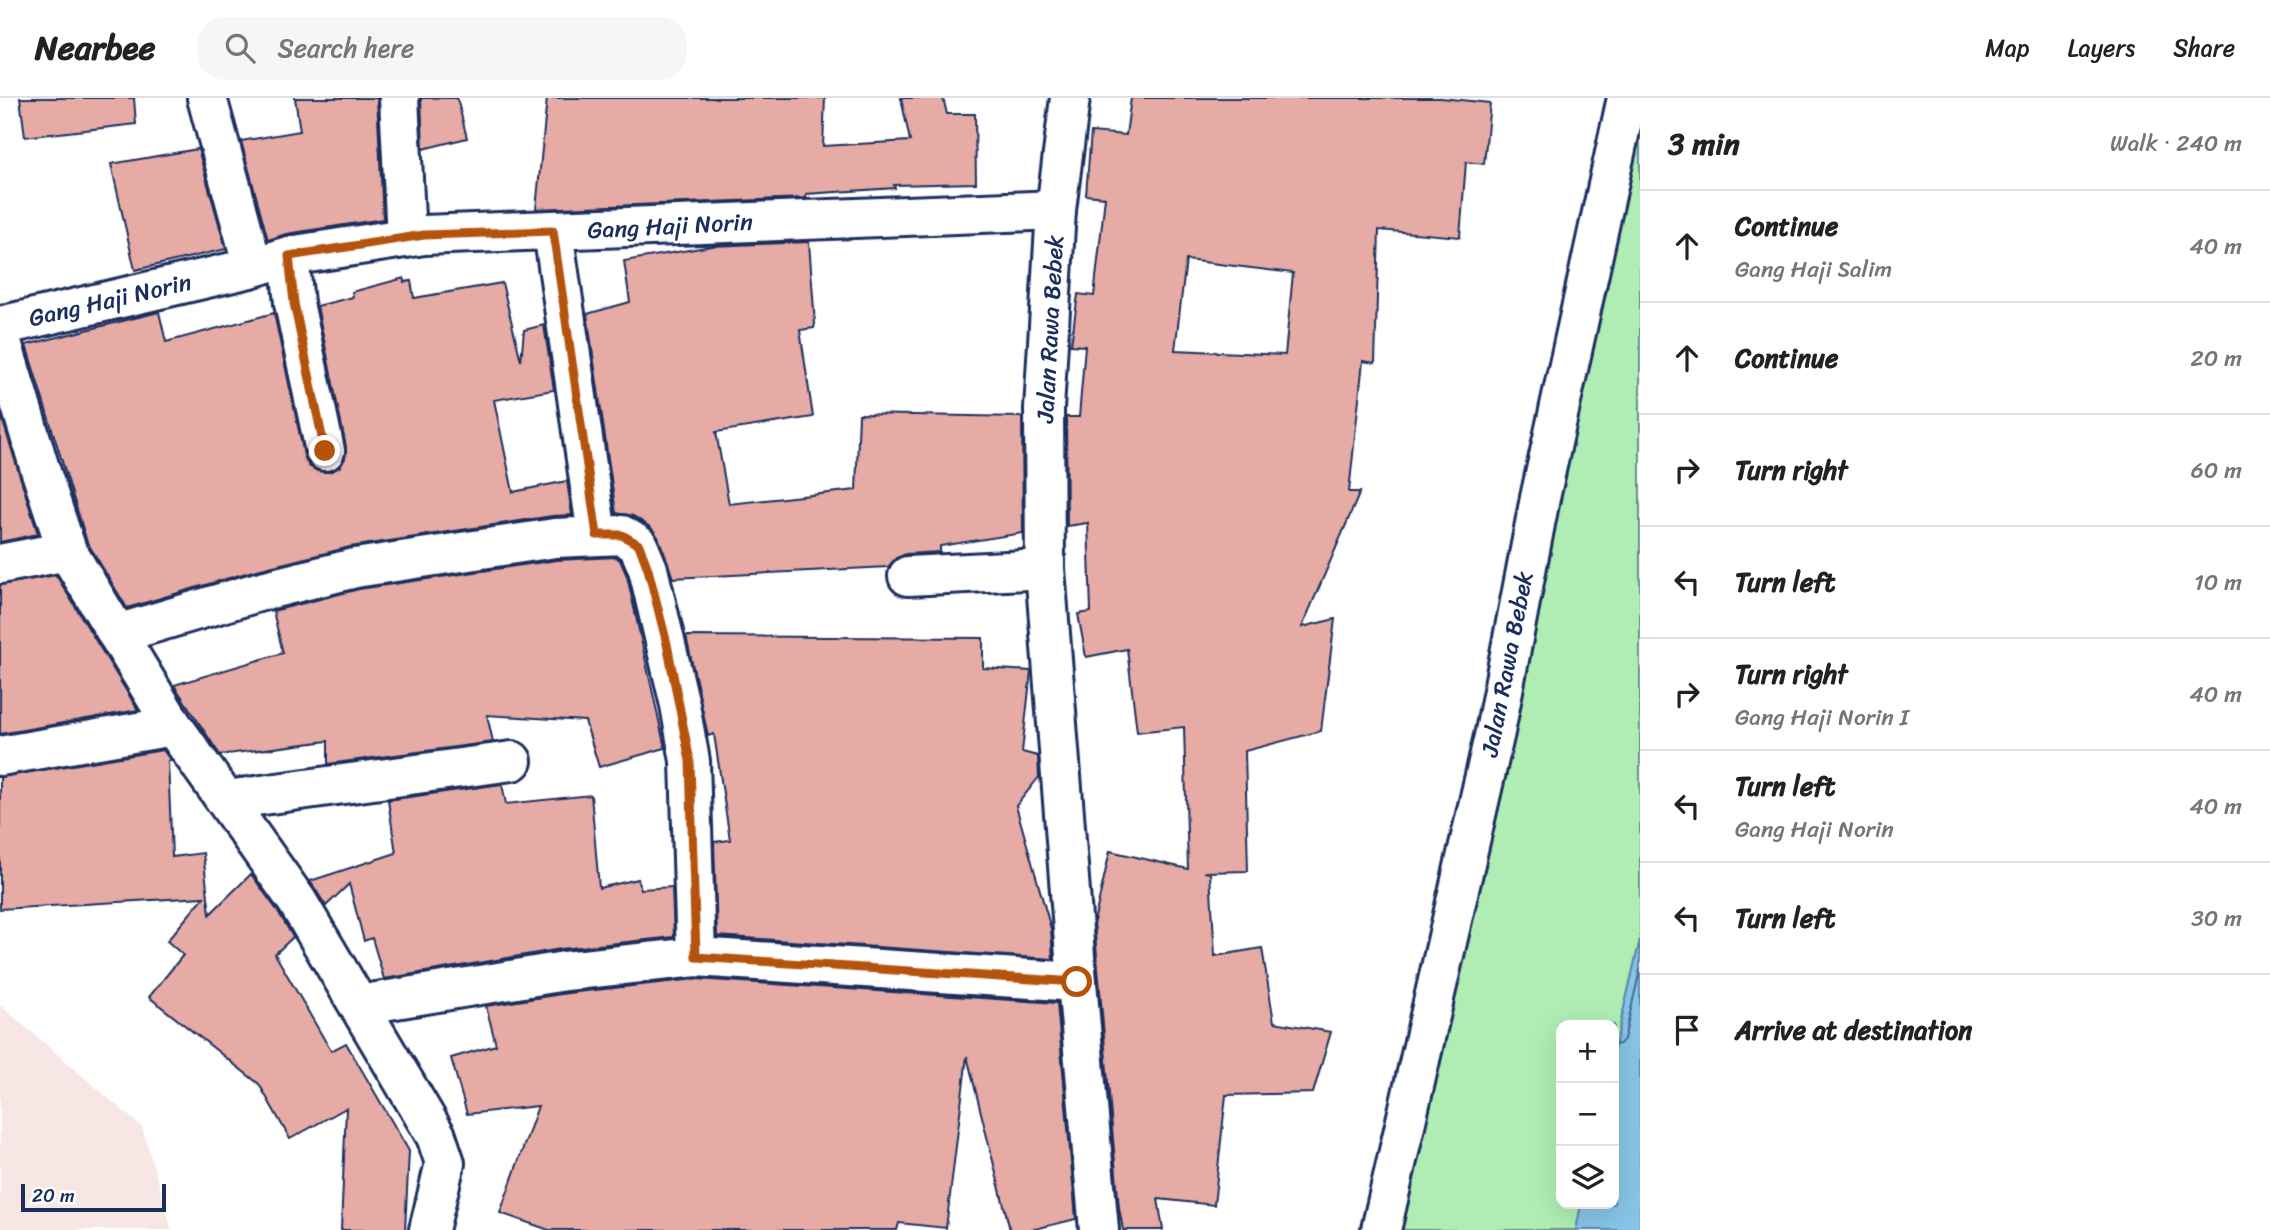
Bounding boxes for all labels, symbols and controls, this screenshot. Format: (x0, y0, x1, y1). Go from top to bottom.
search box (197, 17, 687, 80)
text: Nearbee (35, 19, 155, 77)
text: Search here (277, 25, 414, 71)
text: Map (1985, 27, 2030, 69)
text: Layers (2068, 27, 2135, 69)
text: Share (2173, 27, 2235, 69)
icon: search (221, 29, 259, 67)
text: 3 min (1668, 117, 1740, 171)
text: Walk · 240 m (2110, 123, 2242, 164)
street label: Gang Haji Norin (586, 201, 754, 251)
text: Continue (1735, 203, 1838, 249)
text: 40 m (2189, 226, 2242, 267)
icon: ahead (1668, 227, 1706, 265)
street label: Jalan Rawa Bebek (1024, 234, 1076, 425)
text: Gang Haji Salim (1735, 249, 1892, 290)
street label: Gang Haji Norin (25, 261, 195, 339)
text: Continue (1735, 335, 1838, 381)
text: 20 m (2191, 338, 2242, 379)
icon: ahead (1668, 339, 1706, 377)
route end (309, 435, 340, 466)
text: Turn right (1735, 447, 1848, 493)
text: 60 m (2191, 450, 2242, 491)
icon: right (1668, 451, 1706, 489)
text: Turn left (1735, 559, 1835, 605)
text: 10 m (2194, 562, 2242, 603)
icon: left (1668, 563, 1706, 601)
street label: Jalan Rawa Bebek (1468, 567, 1546, 761)
text: Turn right (1735, 651, 1848, 697)
text: 40 m (2189, 674, 2242, 715)
icon: right (1668, 675, 1706, 713)
text: Gang Haji Norin I (1735, 697, 1909, 738)
text: Turn left (1735, 763, 1835, 809)
text: 40 m (2189, 786, 2242, 827)
icon: left (1668, 787, 1706, 825)
text: Gang Haji Norin (1735, 809, 1894, 850)
text: Turn left (1735, 895, 1835, 941)
text: 30 m (2191, 898, 2242, 939)
icon: left (1668, 899, 1706, 937)
route start (1061, 966, 1092, 997)
text: Arrive at destination (1735, 1007, 1972, 1053)
icon: arrive (1668, 1011, 1706, 1049)
map controls (1556, 1020, 1619, 1209)
button: + (1556, 1020, 1619, 1083)
button: − (1556, 1083, 1619, 1146)
button: layers (1556, 1146, 1619, 1209)
text: 20 m (32, 1179, 75, 1212)
scale bar (21, 1181, 166, 1213)

